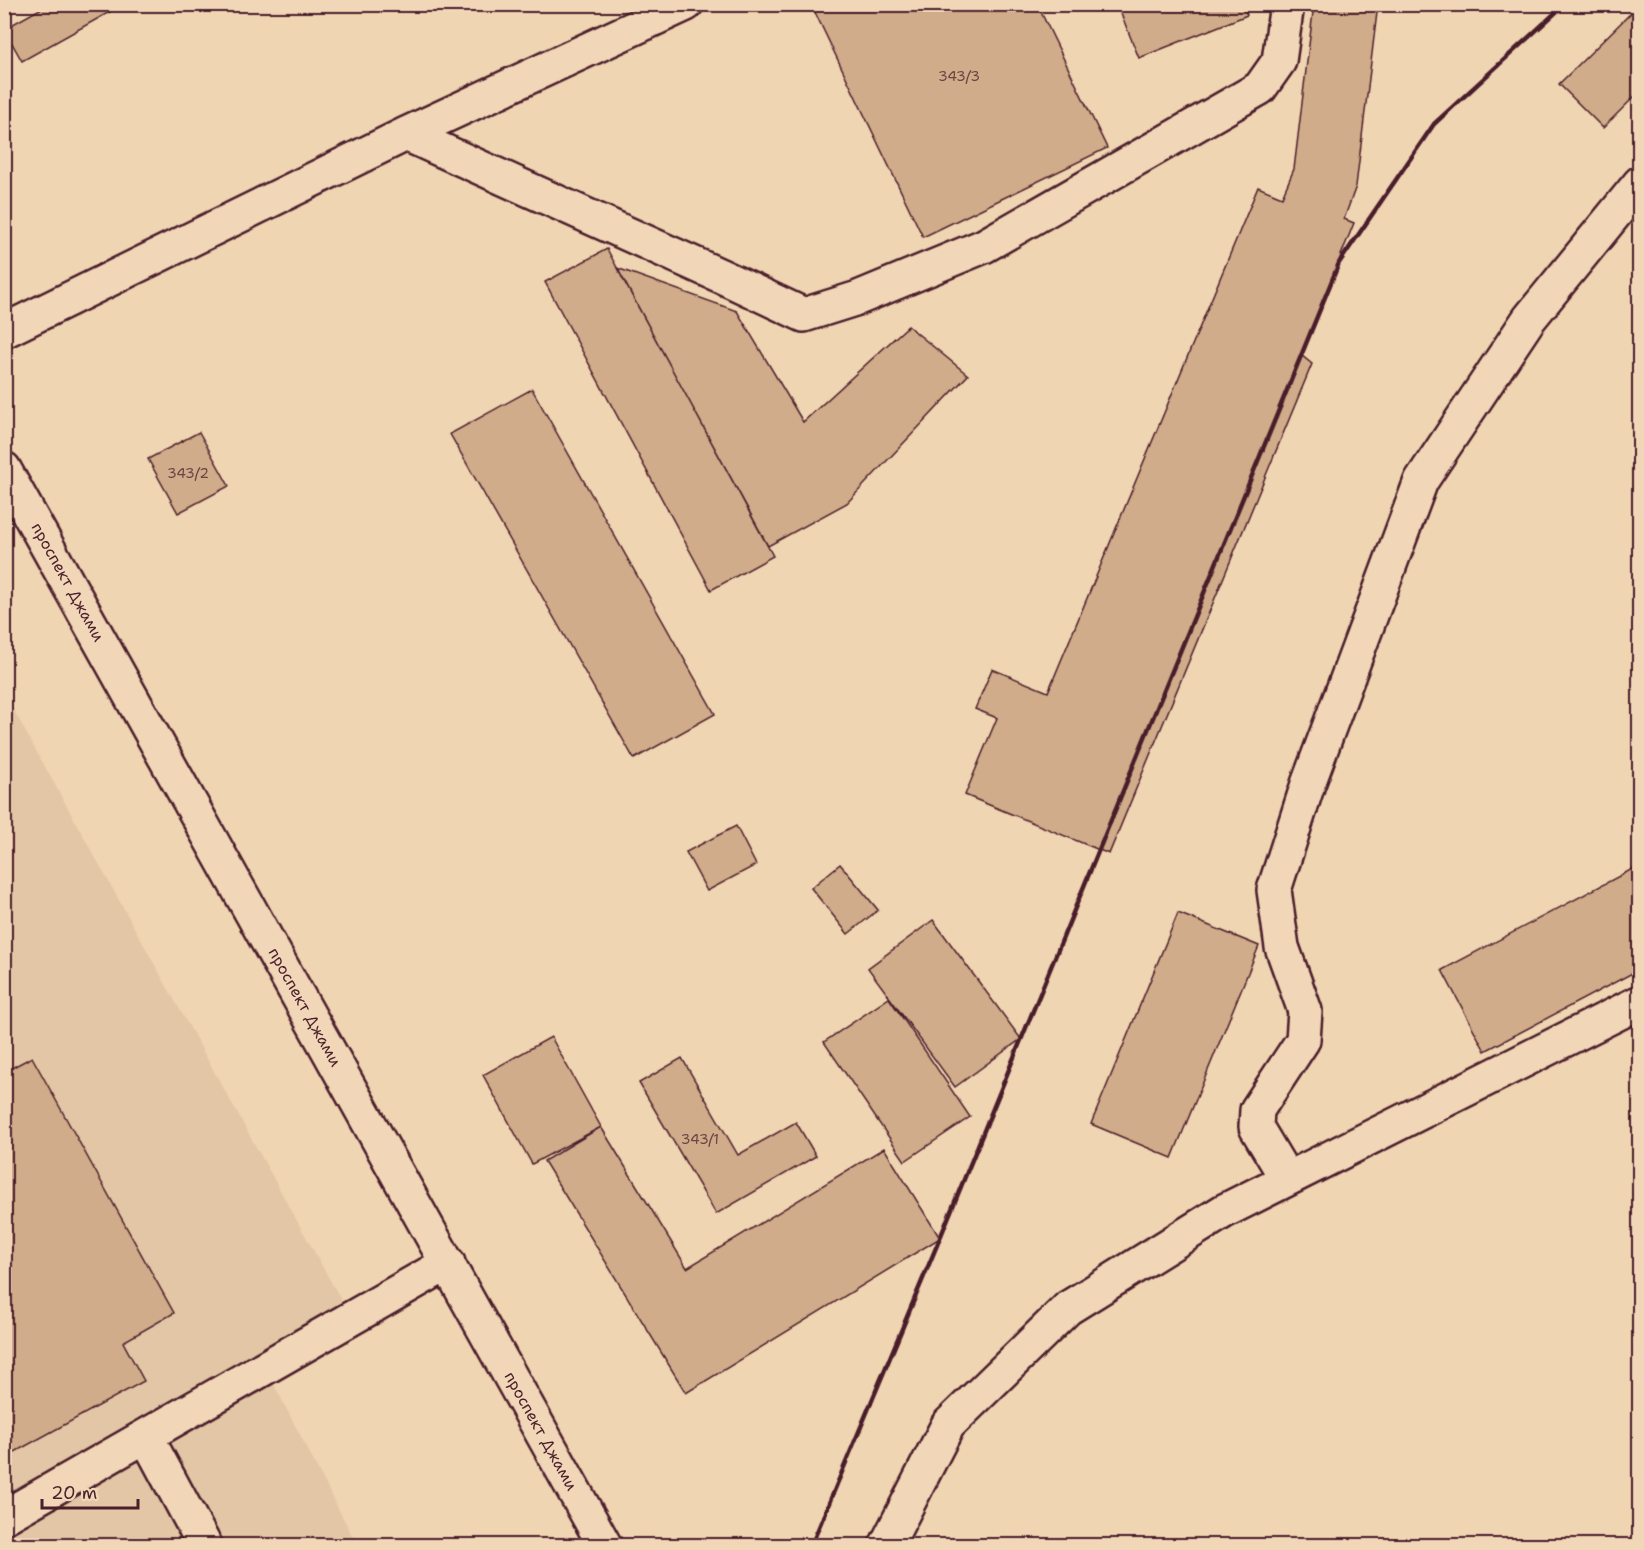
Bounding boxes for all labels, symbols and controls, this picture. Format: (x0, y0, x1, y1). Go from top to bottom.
house number: 343/3 (938, 67, 980, 85)
house number: 343/2 (167, 464, 209, 482)
street label: проспект Джами (27, 519, 109, 645)
street label: проспект Джами (264, 944, 346, 1070)
house number: 343/1 (681, 1130, 719, 1148)
street label: проспект Джами (500, 1368, 582, 1494)
scale bar (42, 1472, 138, 1510)
text: 20 m (51, 1481, 97, 1505)

